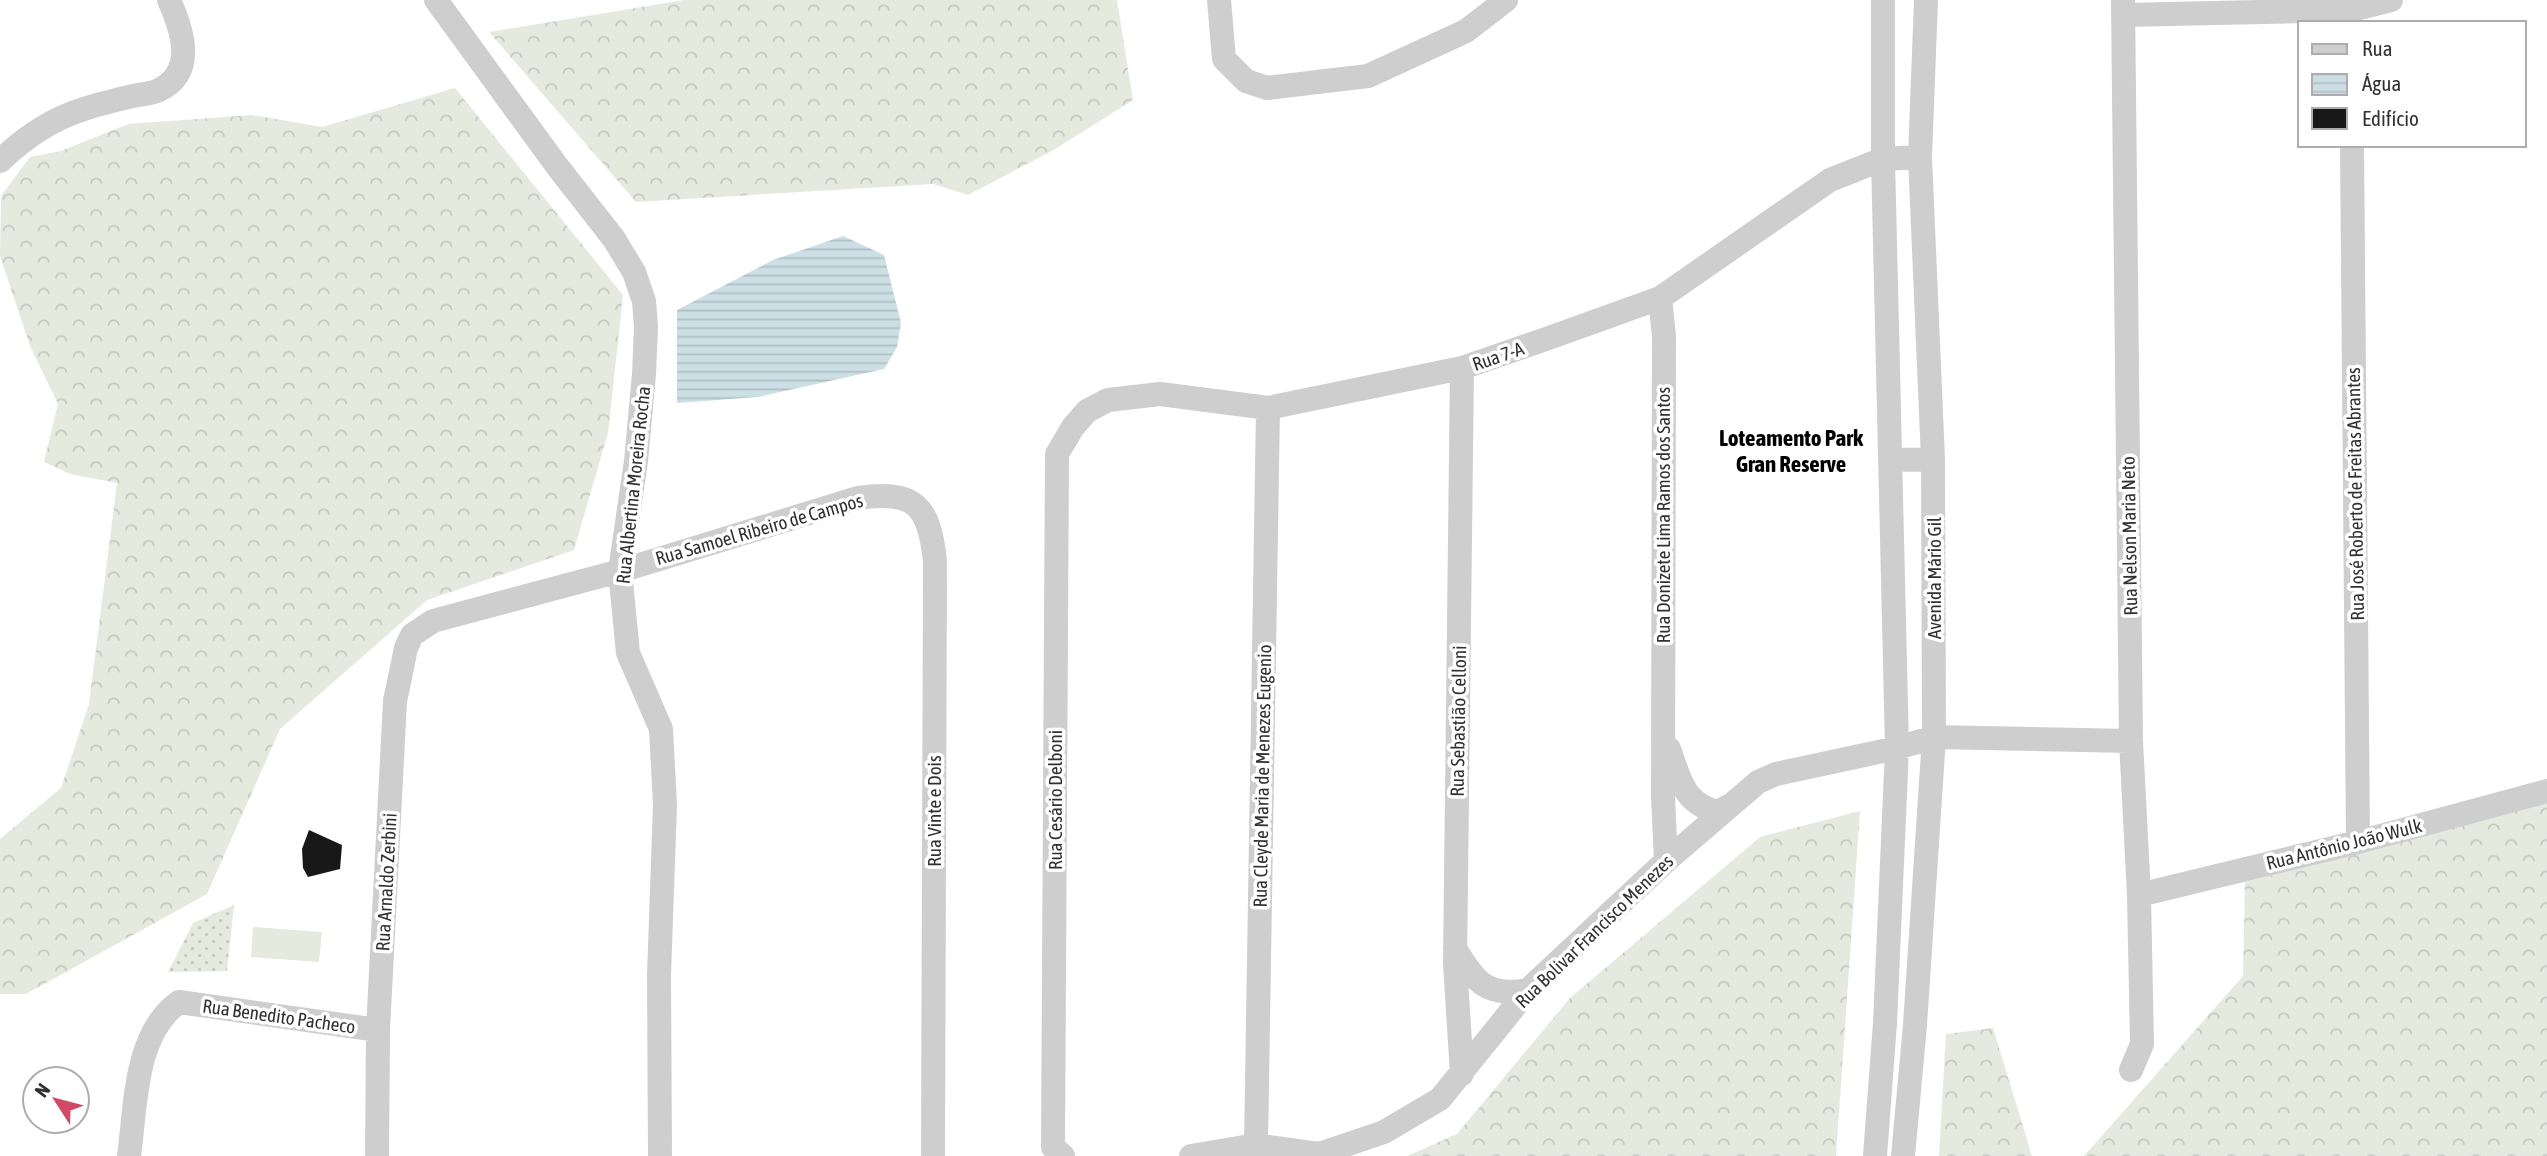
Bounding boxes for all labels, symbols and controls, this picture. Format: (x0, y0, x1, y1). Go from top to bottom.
legend (2298, 21, 2526, 147)
text: Rua (2362, 36, 2392, 60)
text: Água (2362, 71, 2401, 95)
text: Edifício (2362, 106, 2419, 130)
street label: Rua 7-A (1469, 337, 1527, 375)
street label: Rua José Roberto de Freitas Abrantes (2342, 367, 2368, 621)
street label: Rua Albertina Moreira Rocha (612, 385, 654, 585)
street label: Rua Donizete Lima Ramos dos Santos (1652, 387, 1674, 643)
district label: Loteamento Park Gran Reserve (1719, 425, 1864, 477)
street label: Rua Nelson Maria Neto (2117, 456, 2141, 616)
street label: Rua Samoel Ribeiro de Campos (653, 489, 866, 569)
street label: Avenida Mário Gil (1923, 517, 1945, 639)
street label: Rua Cleyde Maria de Menezes Eugenio (1249, 644, 1275, 908)
street label: Rua Sebastião Celloni (1446, 645, 1470, 797)
street label: Rua Cesário Delboni (1044, 730, 1066, 870)
street label: Rua Vinte e Dois (923, 755, 945, 867)
street label: Rua Arnaldo Zerbini (371, 812, 401, 952)
street label: Rua Antônio João Wulk (2264, 814, 2425, 874)
street label: Rua Bolivar Francisco Menezes (1511, 850, 1678, 1012)
street label: Rua Benedito Pacheco (201, 994, 357, 1038)
north arrow (21, 1065, 91, 1135)
text: N (30, 1079, 54, 1101)

